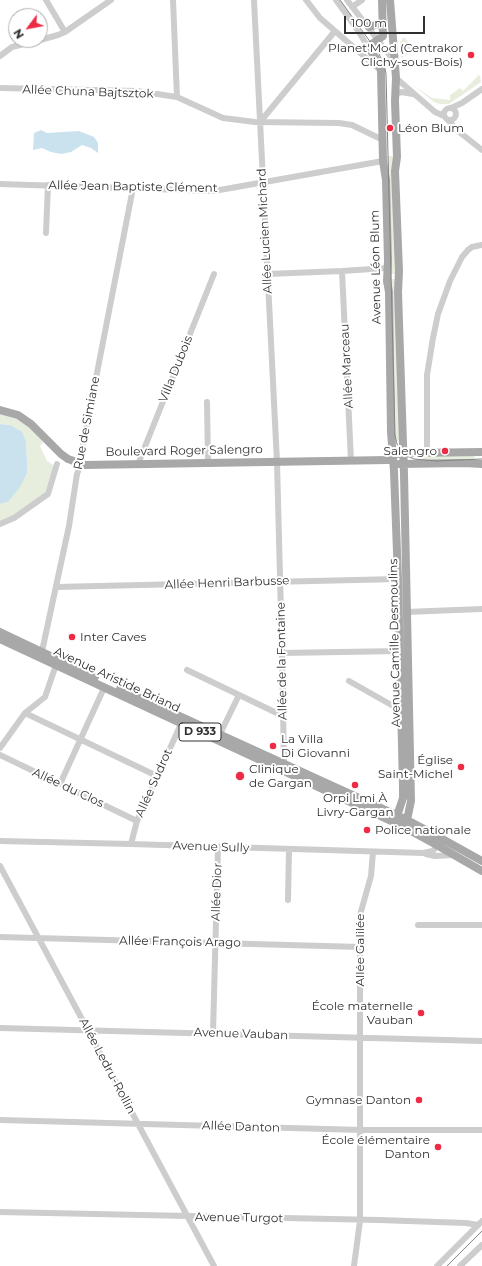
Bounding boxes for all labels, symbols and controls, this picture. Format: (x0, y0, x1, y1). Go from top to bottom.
north arrow (8, 8, 48, 48)
scale bar (346, 8, 427, 34)
text: 100 m (351, 15, 387, 30)
text: N (10, 26, 27, 41)
place label: Planet'Mod (Centrakor Clichy-sous-Bois) (328, 41, 463, 69)
marker: Planet'Mod (Centrakor Clichy-sous-Bois) (466, 50, 476, 60)
street label: Allée Chuna Bajtsztok (22, 83, 154, 101)
place label: Léon Blum (398, 121, 464, 135)
marker: Léon Blum (385, 123, 395, 133)
street label: Allée Lucien Michard (255, 168, 275, 294)
street label: Allée Jean Baptiste Clément (48, 178, 218, 196)
street label: Avenue Léon Blum (368, 210, 384, 324)
street label: Allée Marceau (338, 323, 356, 409)
street label: Villa Dubois (156, 333, 196, 405)
street label: Rue de Simiane (71, 375, 103, 471)
street label: Boulevard Roger Salengro (105, 442, 263, 460)
place label: Salengro (384, 444, 437, 458)
marker: Salengro (440, 446, 450, 456)
street label: Avenue Camille Desmoulins (386, 559, 404, 727)
street label: Allée Henri Barbusse (164, 574, 290, 592)
street label: Allée de la Fontaine (274, 602, 290, 720)
place label: Inter Caves (80, 630, 146, 644)
marker: Inter Caves (67, 632, 77, 642)
street label: Avenue Aristide Briand (52, 644, 182, 716)
road number: D 933 (179, 723, 221, 741)
place label: La Villa Di Giovanni (281, 732, 350, 760)
marker: La Villa Di Giovanni (268, 741, 278, 751)
street label: Allée Sudrot (133, 747, 175, 819)
place label: Église Saint-Michel (378, 753, 453, 781)
place label: Clinique de Gargan (249, 762, 312, 790)
marker: Église Saint-Michel (456, 762, 466, 772)
street label: Allée du Clos (30, 765, 106, 811)
marker: Clinique de Gargan (234, 770, 246, 782)
marker: Orpi Lmi À Livry-Gargan (350, 780, 360, 790)
place label: Orpi Lmi À Livry-Gargan (317, 791, 393, 819)
place label: Police nationale (375, 823, 471, 837)
marker: Police nationale (362, 825, 372, 835)
street label: Avenue Sully (172, 838, 250, 856)
street label: Allée Dior (209, 863, 225, 921)
street label: Allée Galilée (353, 913, 367, 987)
street label: Allée François Arago (119, 934, 241, 950)
place label: École maternelle Vauban (312, 999, 413, 1027)
marker: École maternelle Vauban (416, 1008, 426, 1018)
street label: Allée Ledru-Rollin (76, 1016, 138, 1116)
street label: Avenue Vauban (193, 1025, 289, 1043)
place label: Gymnase Danton (306, 1093, 411, 1107)
marker: Gymnase Danton (414, 1095, 424, 1105)
street label: Allée Danton (202, 1118, 280, 1136)
place label: École élémentaire Danton (322, 1133, 430, 1161)
marker: École élémentaire Danton (433, 1142, 443, 1152)
street label: Avenue Turgot (195, 1210, 283, 1226)

